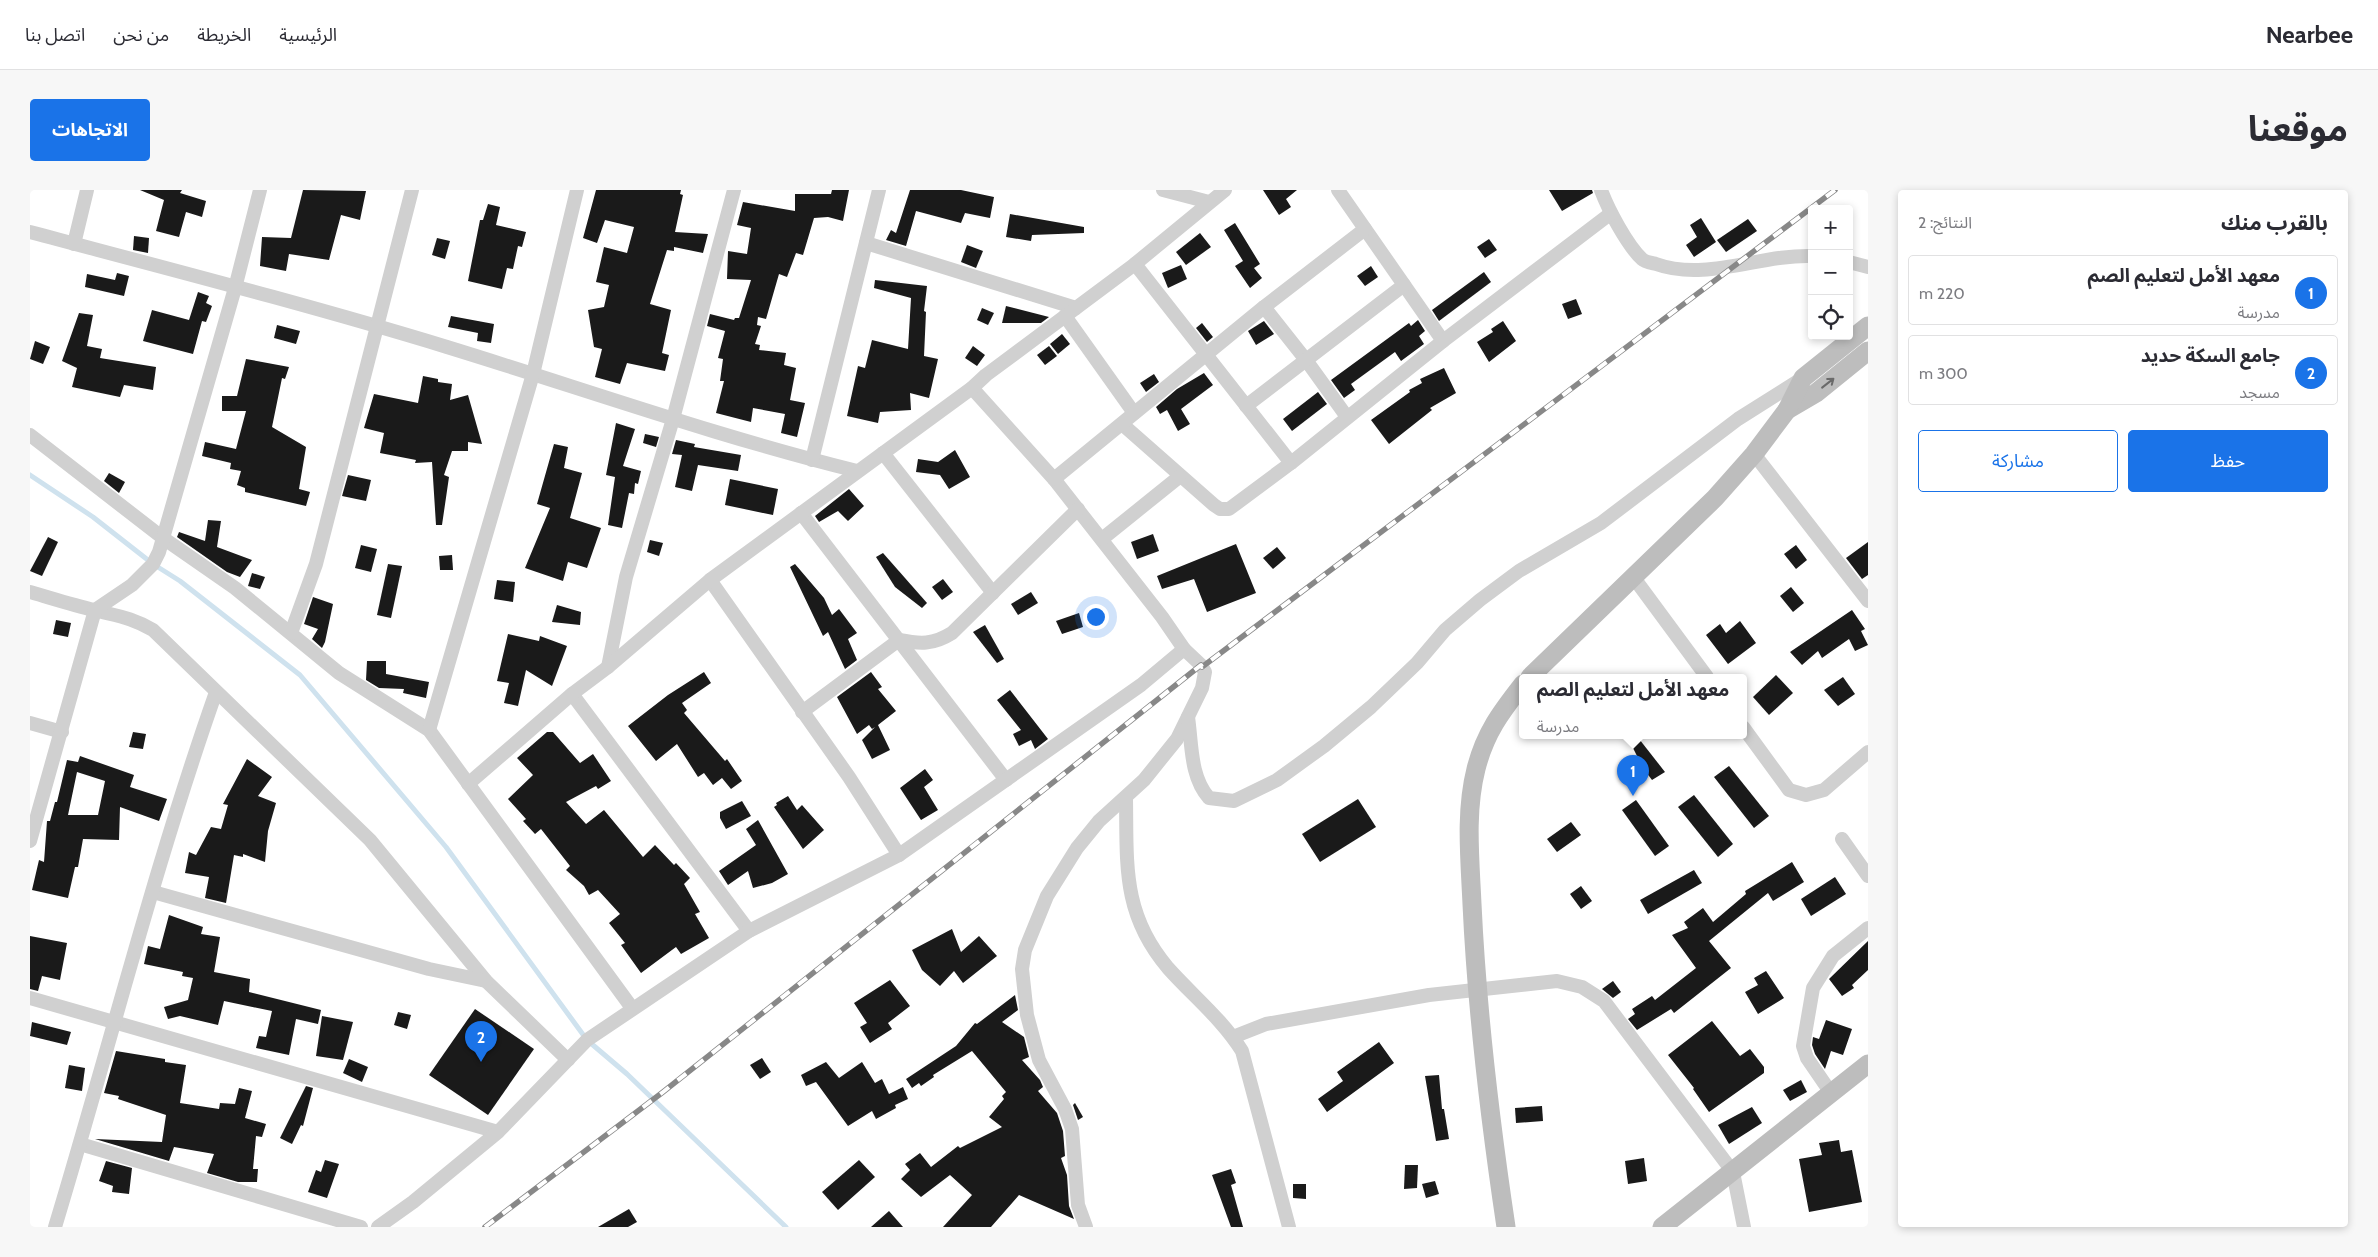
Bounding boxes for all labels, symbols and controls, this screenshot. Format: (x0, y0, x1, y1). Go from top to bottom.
text: Nearbee (2266, 20, 2353, 49)
text: اتصل بنا (25, 24, 85, 46)
text: من نحن (113, 24, 169, 46)
text: الخريطة (197, 24, 251, 46)
text: الرئيسية (279, 24, 337, 46)
button: الاتجاهات (30, 99, 150, 161)
text: موقعنا (2248, 107, 2348, 150)
map controls (1808, 205, 1853, 340)
button: + (1808, 205, 1853, 250)
text: بالقرب منك (2221, 210, 2328, 235)
text: النتائج: 2 (1918, 213, 1972, 232)
button: − (1808, 250, 1853, 295)
text: معهد الأمل لتعليم الصم (2087, 264, 2280, 287)
text: 220 m (1919, 284, 1965, 303)
text: 1 (2308, 284, 2314, 303)
button: locate (1808, 295, 1853, 340)
text: مدرسة (2237, 303, 2280, 322)
text: جامع السكة حديد (2141, 344, 2280, 367)
text: 300 m (1919, 364, 1968, 383)
text: 2 (2307, 364, 2315, 383)
one-way arrow (1821, 378, 1835, 388)
text: مسجد (2239, 383, 2280, 402)
button: مشاركة (1918, 430, 2118, 492)
button: حفظ (2128, 430, 2328, 492)
your location (1083, 604, 1109, 630)
popup (1519, 674, 1747, 739)
text: معهد الأمل لتعليم الصم (1537, 678, 1729, 701)
text: مدرسة (1537, 717, 1579, 736)
pin: 1 (1617, 755, 1649, 796)
pin: 2 (465, 1021, 497, 1062)

